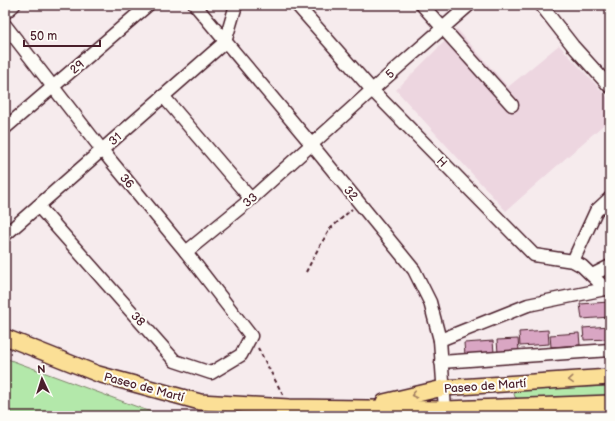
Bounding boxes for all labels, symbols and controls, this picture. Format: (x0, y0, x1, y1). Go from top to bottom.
scale bar (24, 22, 100, 48)
text: 50 m (30, 29, 57, 44)
street label: 29 (67, 57, 88, 78)
street label: 5 (383, 66, 398, 82)
street label: 31 (106, 130, 125, 149)
street label: H (433, 154, 450, 171)
street label: 36 (116, 171, 137, 192)
street label: 32 (340, 183, 361, 204)
street label: 33 (240, 190, 261, 211)
street label: 38 (127, 309, 148, 330)
north arrow (22, 359, 62, 399)
text: N (37, 363, 46, 376)
street label: Paseo de Martí (102, 370, 186, 405)
one-way arrow (568, 375, 574, 384)
street label: Paseo de Martí (443, 376, 527, 397)
one-way arrow (411, 390, 418, 399)

